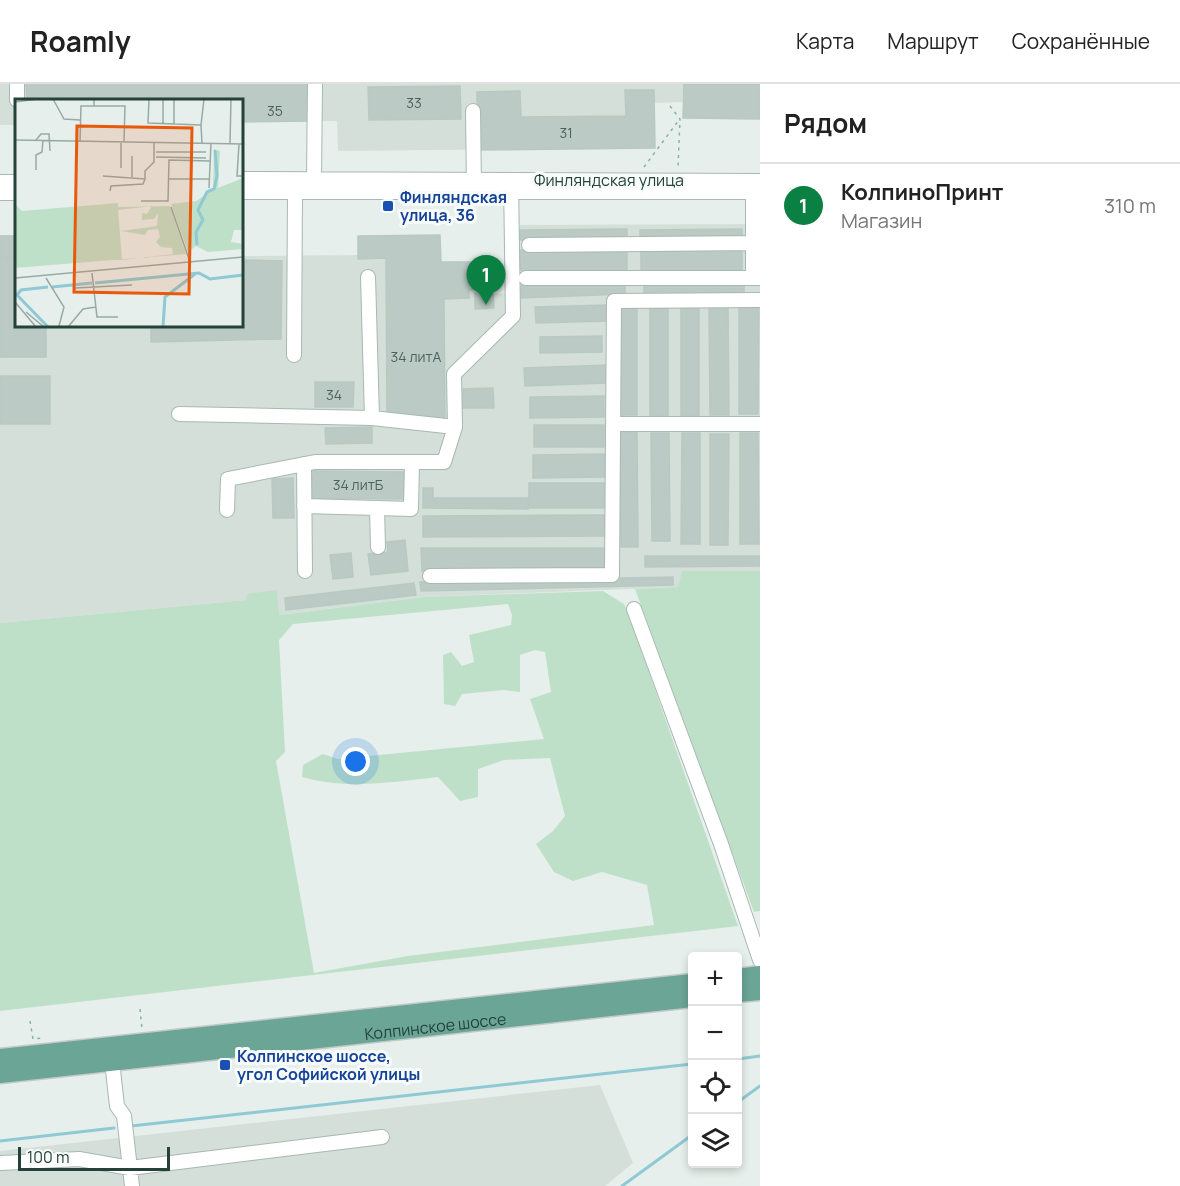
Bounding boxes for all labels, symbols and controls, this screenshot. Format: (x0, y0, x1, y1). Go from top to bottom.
text: Roamly (30, 22, 131, 60)
text: Карта (796, 27, 854, 55)
text: Маршрут (887, 27, 979, 55)
text: Сохранённые (1012, 27, 1150, 55)
house number: 33 (406, 93, 422, 112)
inset map (15, 99, 243, 327)
house number: 35 (267, 101, 283, 120)
text: Рядом (784, 105, 867, 141)
house number: 31 (559, 123, 573, 142)
street label: Финляндская улица (534, 169, 684, 191)
text: КолпиноПринт (841, 177, 1004, 207)
place label: Финляндская улица, 36 (400, 186, 507, 226)
text: 1 (799, 192, 808, 219)
text: 310 m (1104, 192, 1156, 219)
marker: Финляндская улица, 36 (381, 199, 395, 213)
text: Магазин (841, 207, 922, 234)
pin: 1 (466, 256, 506, 305)
house number: 34 литА (391, 347, 442, 366)
house number: 34 (326, 385, 342, 404)
house number: 34 литБ (333, 475, 384, 494)
your location (341, 747, 370, 776)
map controls (688, 952, 742, 1168)
button: + (688, 952, 742, 1006)
button: − (688, 1006, 742, 1060)
street label: Колпинское шоссе (363, 1007, 507, 1045)
place label: Колпинское шоссе, угол Софийской улицы (237, 1045, 420, 1085)
marker: Колпинское шоссе, угол Софийской улицы (218, 1058, 232, 1072)
button: locate (688, 1060, 742, 1114)
button: layers (688, 1114, 742, 1168)
scale bar (18, 1144, 170, 1172)
text: 100 m (27, 1146, 70, 1168)

